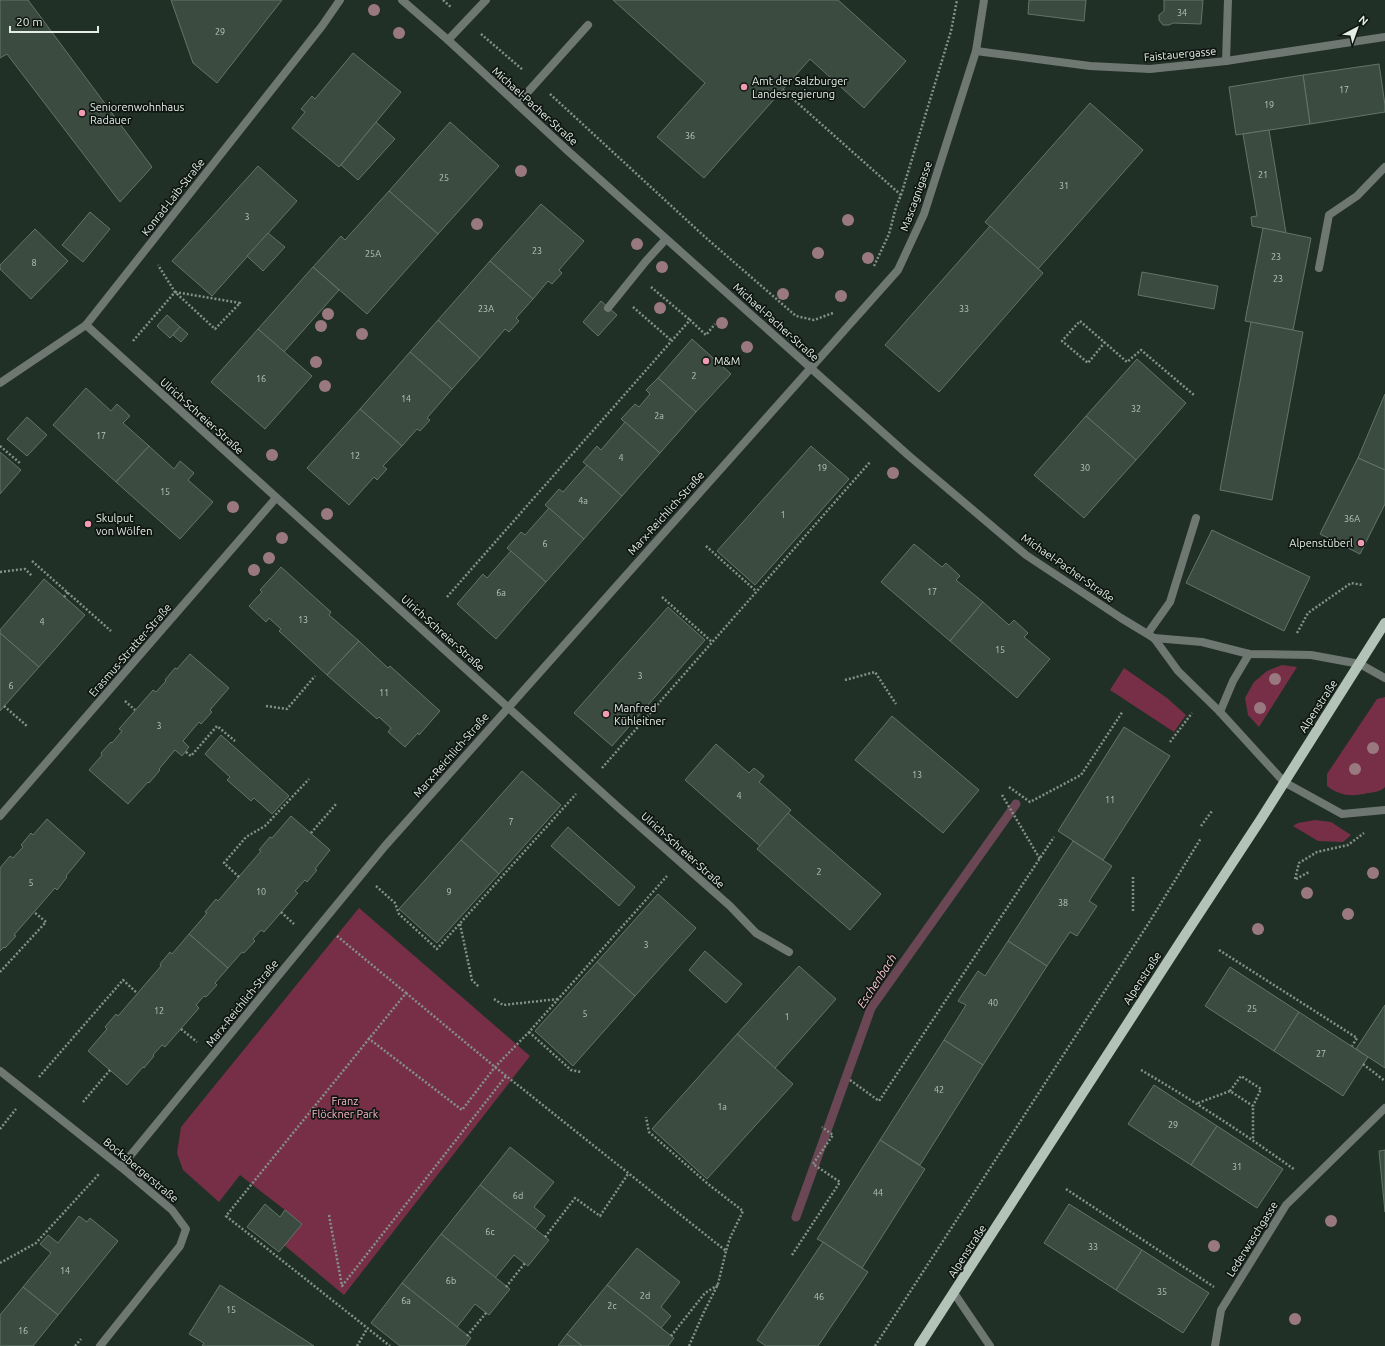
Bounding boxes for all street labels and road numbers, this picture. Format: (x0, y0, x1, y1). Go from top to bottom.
street label: Faistauergasse (1143, 45, 1217, 63)
street label: Michael-Pacher-Straße (490, 64, 580, 148)
street label: Konrad-Laib-Straße (139, 156, 207, 238)
street label: Mascagnigasse (898, 159, 934, 233)
street label: Michael-Pacher-Straße (731, 280, 821, 364)
street label: Ulrich-Schreier-Straße (158, 376, 246, 456)
street label: Marx-Reichlich-Straße (625, 469, 707, 557)
street label: Michael-Pacher-Straße (1019, 531, 1117, 605)
street label: Ulrich-Schreier-Straße (399, 593, 487, 673)
street label: Erasmus-Stratter-Straße (86, 601, 174, 699)
street label: Alpenstraße (1297, 677, 1339, 735)
street label: Marx-Reichlich-Straße (411, 710, 491, 800)
street label: Ulrich-Schreier-Straße (639, 810, 727, 890)
street label: Alpenstraße (1121, 949, 1163, 1007)
street label: Marx-Reichlich-Straße (203, 957, 281, 1049)
street label: Bocksbergerstraße (101, 1135, 181, 1205)
street label: Lederwaschgasse (1224, 1199, 1280, 1279)
street label: Alpenstraße (946, 1222, 988, 1280)

